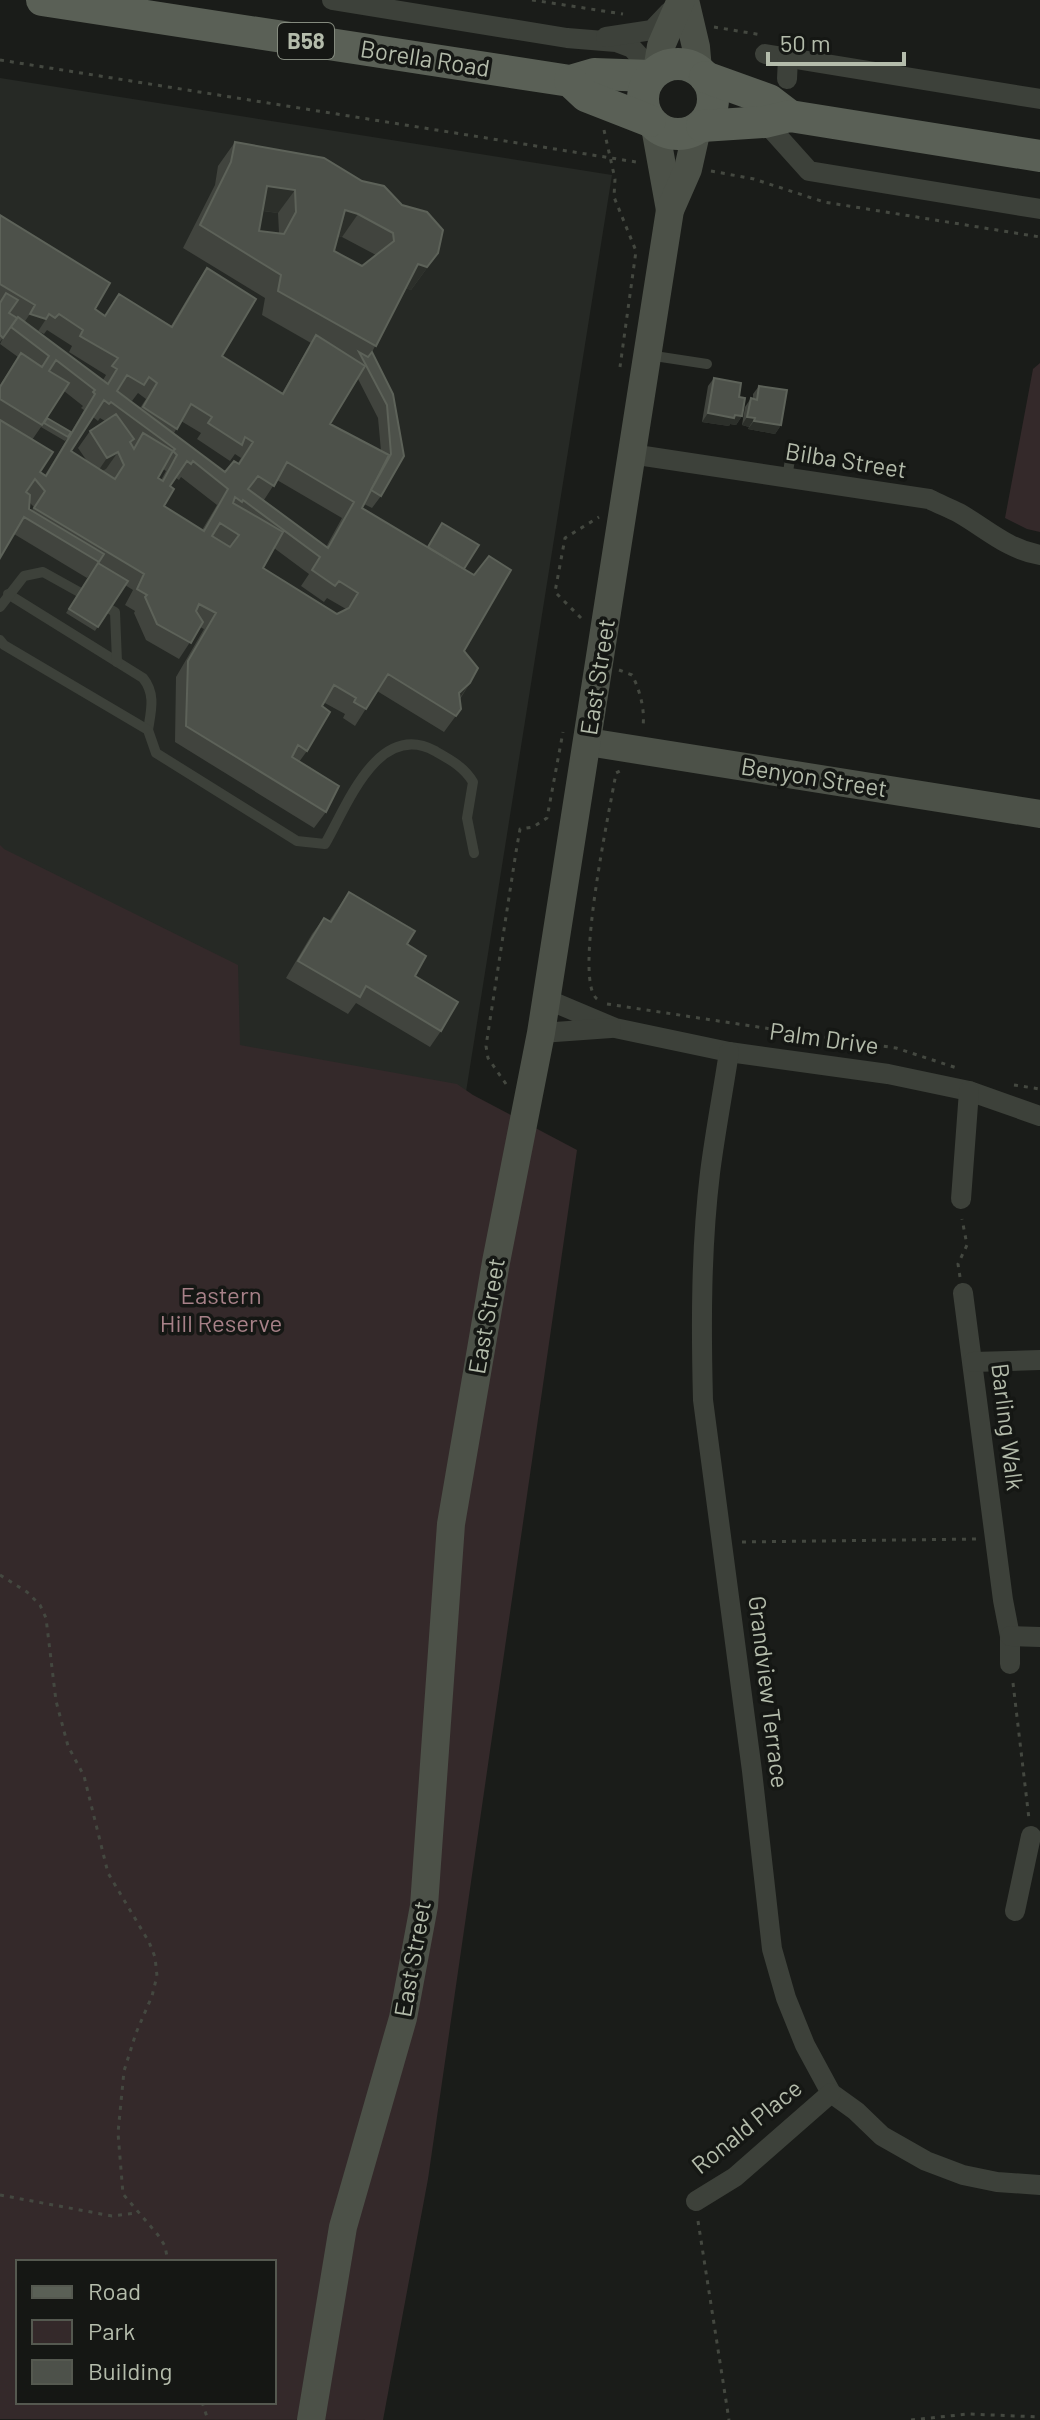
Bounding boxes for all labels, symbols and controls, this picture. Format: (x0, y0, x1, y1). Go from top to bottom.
scale bar (768, 16, 904, 66)
road number: B58 (278, 23, 334, 59)
text: 50 m (780, 28, 831, 57)
street label: Borella Road (358, 33, 492, 82)
street label: Bilba Street (784, 436, 909, 483)
street label: East Street (573, 617, 620, 737)
street label: Benyon Street (739, 751, 889, 802)
street label: Palm Drive (768, 1015, 881, 1060)
street label: East Street (461, 1255, 510, 1376)
park label: Eastern Hill Reserve (160, 1280, 282, 1337)
street label: Barling Walk (986, 1362, 1031, 1492)
street label: Grandview Terrace (743, 1594, 796, 1790)
street label: East Street (387, 1898, 436, 2019)
street label: Ronald Place (685, 2073, 807, 2179)
legend (16, 2260, 276, 2404)
text: Road (88, 2276, 141, 2305)
text: Park (88, 2316, 135, 2345)
text: Building (88, 2356, 172, 2385)

